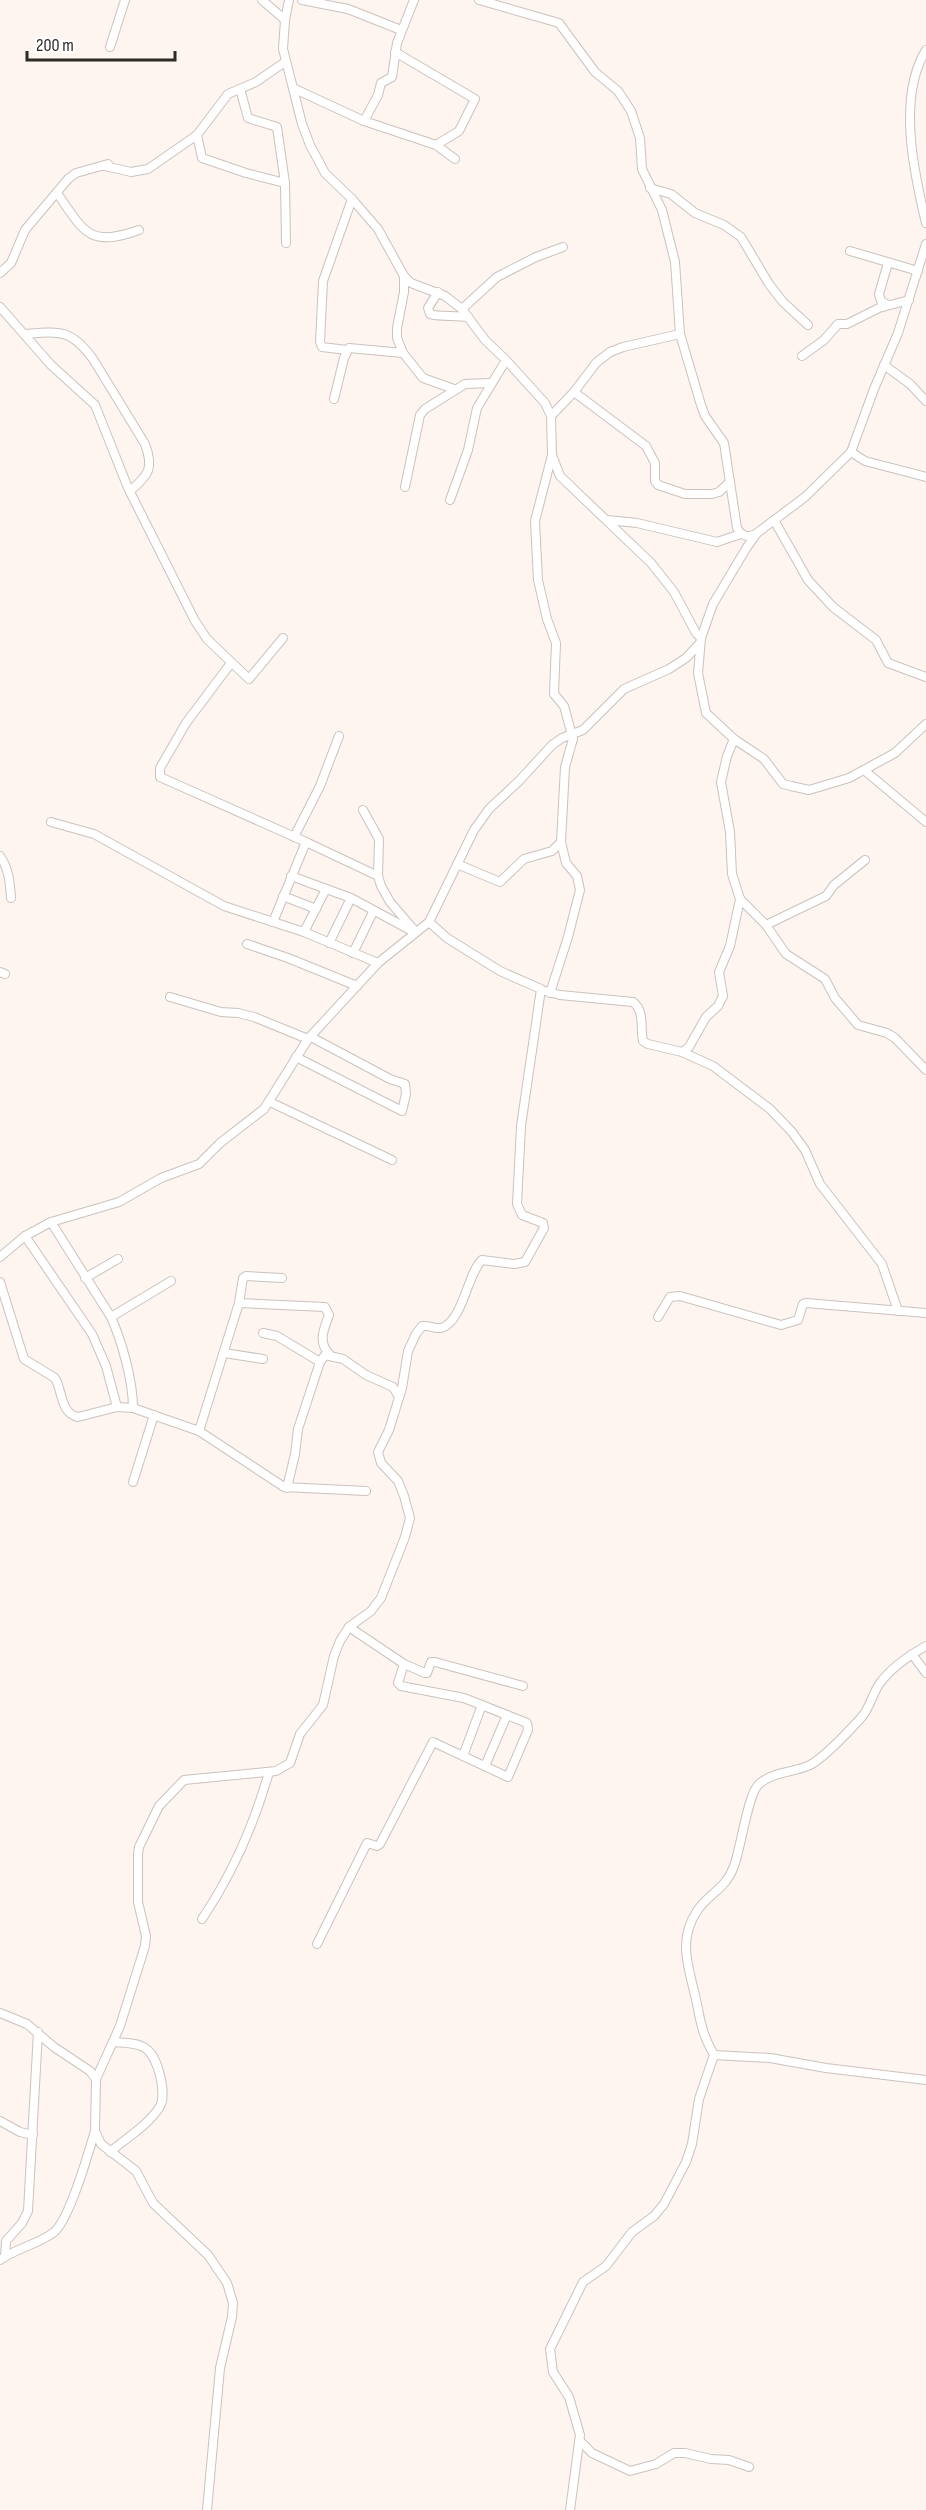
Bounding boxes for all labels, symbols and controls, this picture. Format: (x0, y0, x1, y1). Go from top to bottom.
scale bar (27, 24, 176, 62)
text: 200 m (36, 35, 74, 56)

